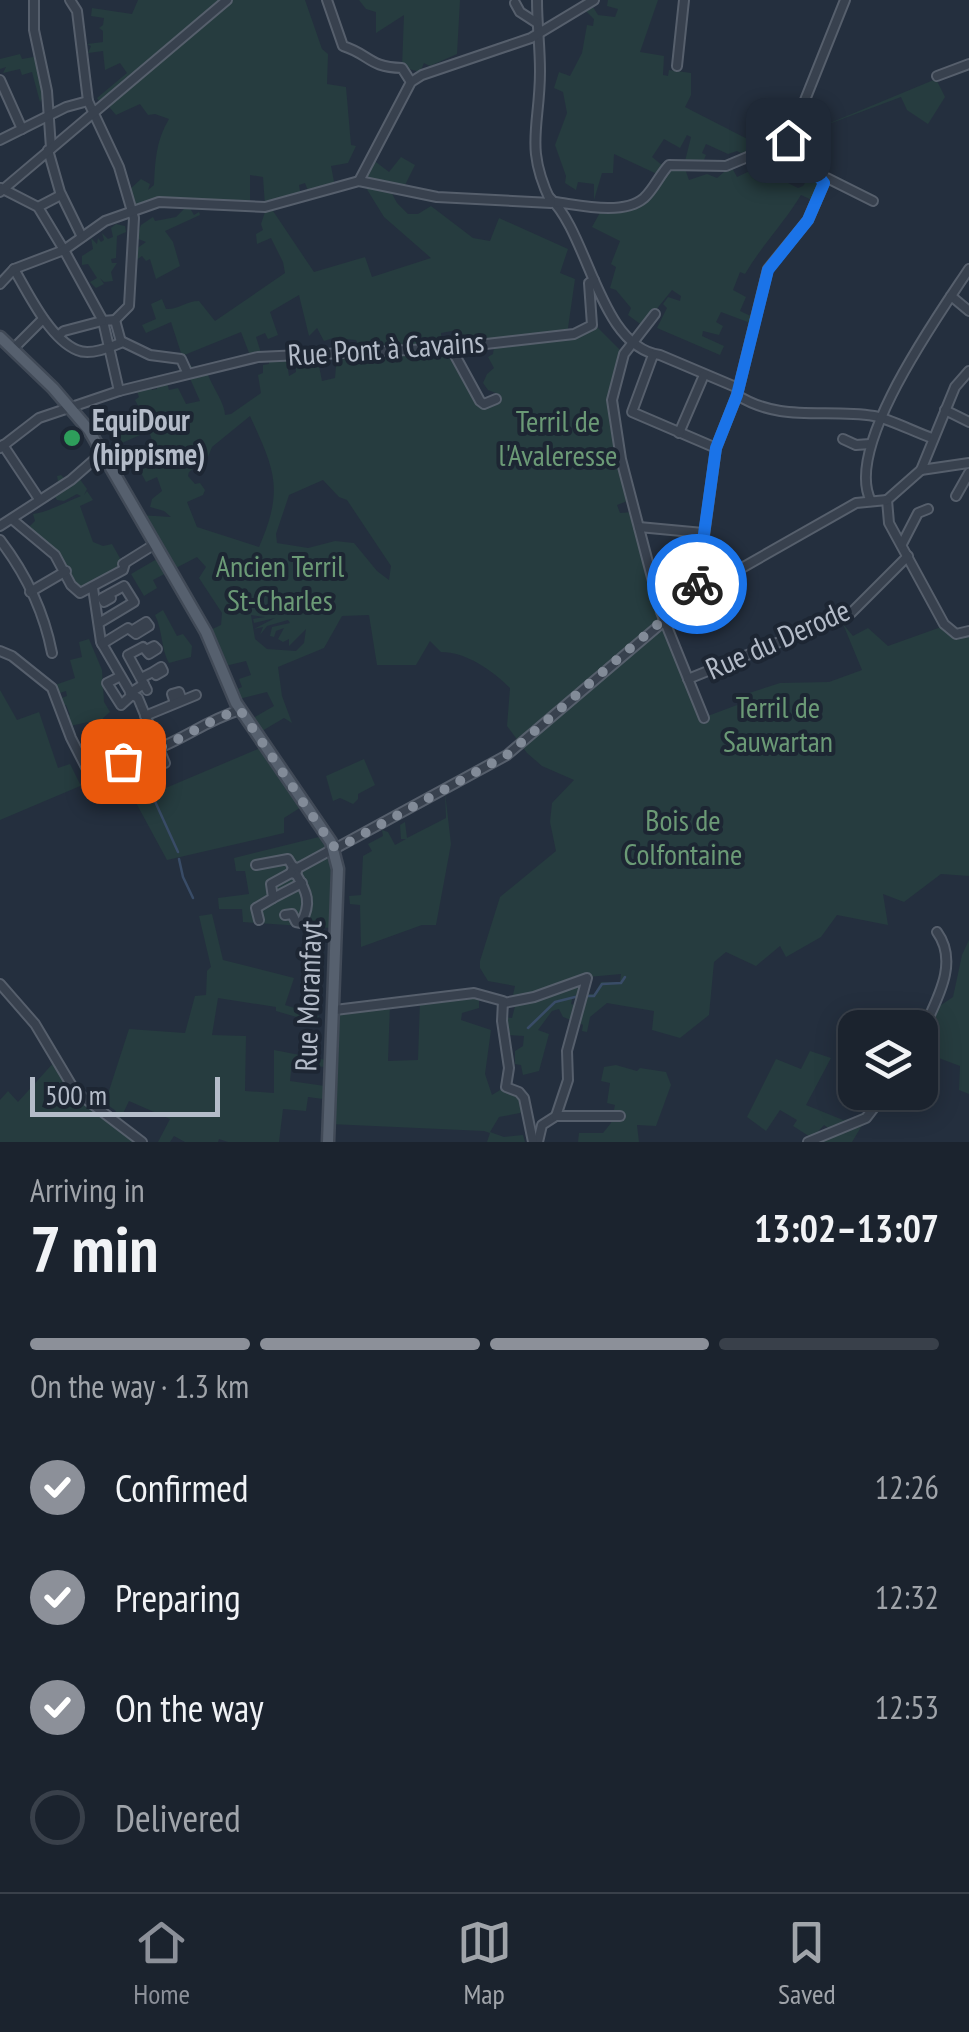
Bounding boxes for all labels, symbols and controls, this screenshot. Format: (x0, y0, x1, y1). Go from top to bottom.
pin (746, 98, 831, 183)
icon: home (761, 113, 816, 168)
street label: Rue Pont à Cavains (286, 321, 485, 374)
place label: EquiDour (hippisme) (92, 400, 205, 473)
park label: Terril de l'Avaleresse (498, 401, 618, 474)
marker: EquiDour (hippisme) (61, 427, 83, 449)
courier (647, 534, 747, 634)
park label: Ancien Terril St-Charles (216, 546, 344, 619)
icon: bike (670, 557, 725, 612)
street label: Rue du Derode (699, 590, 855, 688)
park label: Terril de Sauwartan (723, 687, 833, 760)
pin (81, 719, 166, 804)
icon: bag (96, 734, 151, 789)
park label: Bois de Colfontaine (624, 800, 742, 873)
street label: Rue Moranfayt (285, 919, 330, 1072)
map controls (838, 1010, 938, 1110)
button: layers (838, 1010, 938, 1110)
scale bar (30, 1072, 220, 1116)
text: 500 m (45, 1076, 107, 1113)
text: Arriving in (30, 1169, 145, 1211)
text: 13:02–13:07 (754, 1203, 939, 1252)
text: 7 min (30, 1206, 158, 1290)
text: On the way · 1.3 km (30, 1365, 249, 1407)
icon: check (30, 1460, 85, 1515)
text: Confirmed (115, 1463, 248, 1512)
text: 12:26 (875, 1466, 939, 1508)
icon: check (30, 1570, 85, 1625)
text: Preparing (115, 1573, 241, 1622)
text: 12:32 (875, 1576, 939, 1618)
icon: check (30, 1680, 85, 1735)
text: On the way (115, 1683, 263, 1732)
text: 12:53 (875, 1686, 939, 1728)
text: Delivered (115, 1793, 241, 1842)
tab: Home (133, 1915, 190, 2012)
tab: Map (457, 1915, 512, 2012)
tab: Saved (778, 1915, 836, 2012)

